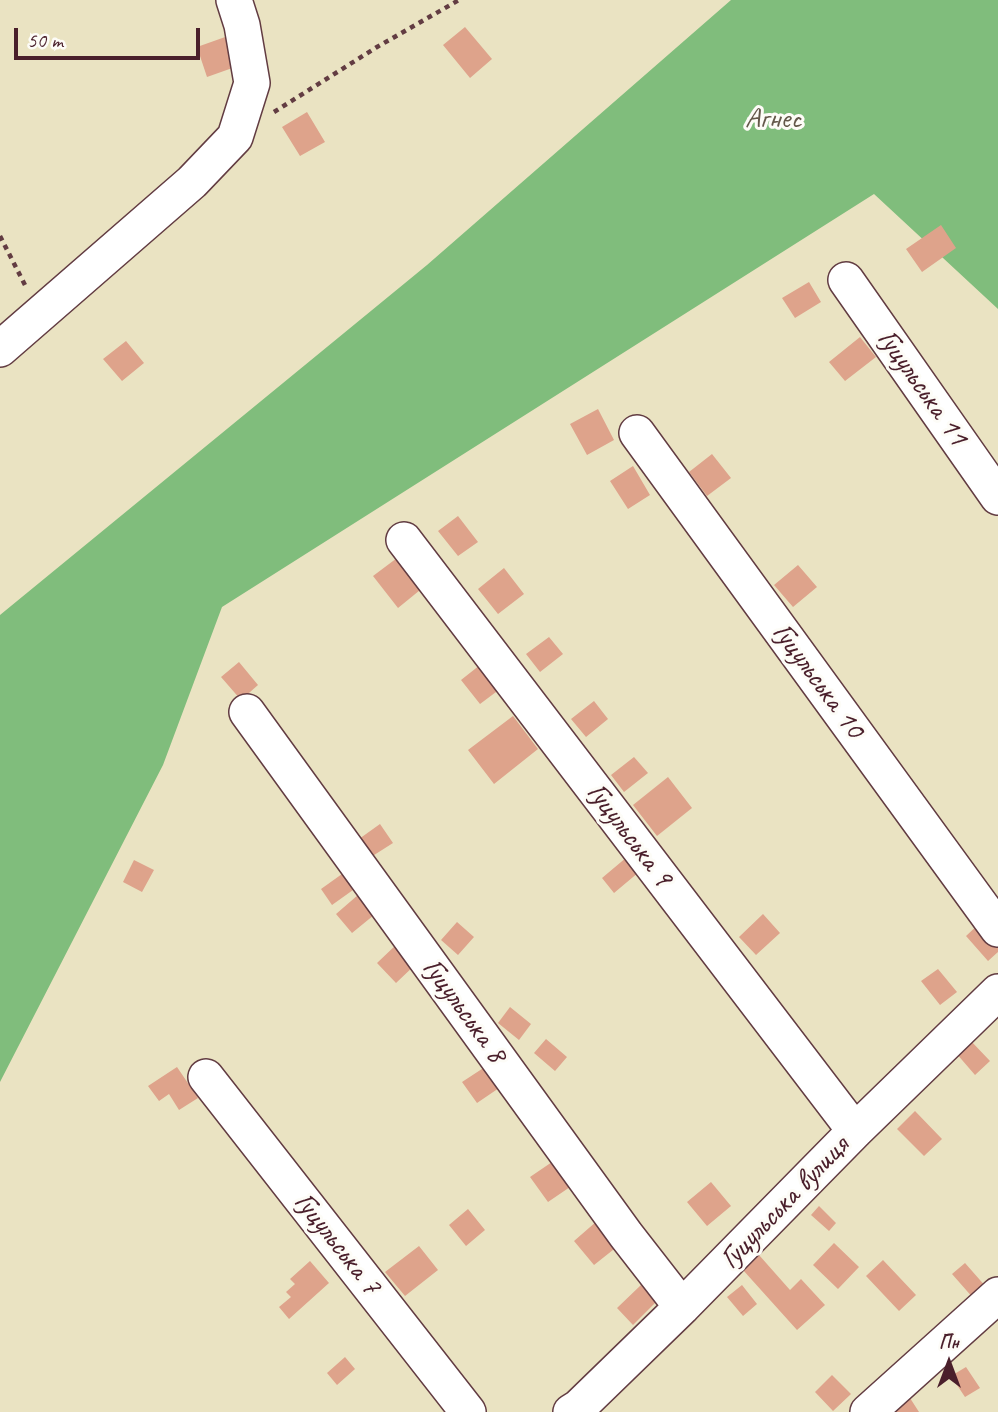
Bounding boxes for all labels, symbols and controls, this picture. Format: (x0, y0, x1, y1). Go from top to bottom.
scale bar (18, 14, 203, 58)
text: 50 m (27, 27, 63, 53)
park label: Агнес (745, 101, 801, 137)
street label: Гуцульська 11 (869, 323, 975, 453)
street label: Гуцульська 10 (764, 616, 872, 746)
street label: Гуцульська 9 (578, 776, 680, 894)
street label: Гуцульська 8 (414, 951, 514, 1071)
street label: Гуцульська вулиця (713, 1129, 857, 1277)
street label: Гуцульська 7 (286, 1185, 388, 1303)
north arrow (914, 1328, 984, 1398)
text: Пн (939, 1330, 959, 1354)

